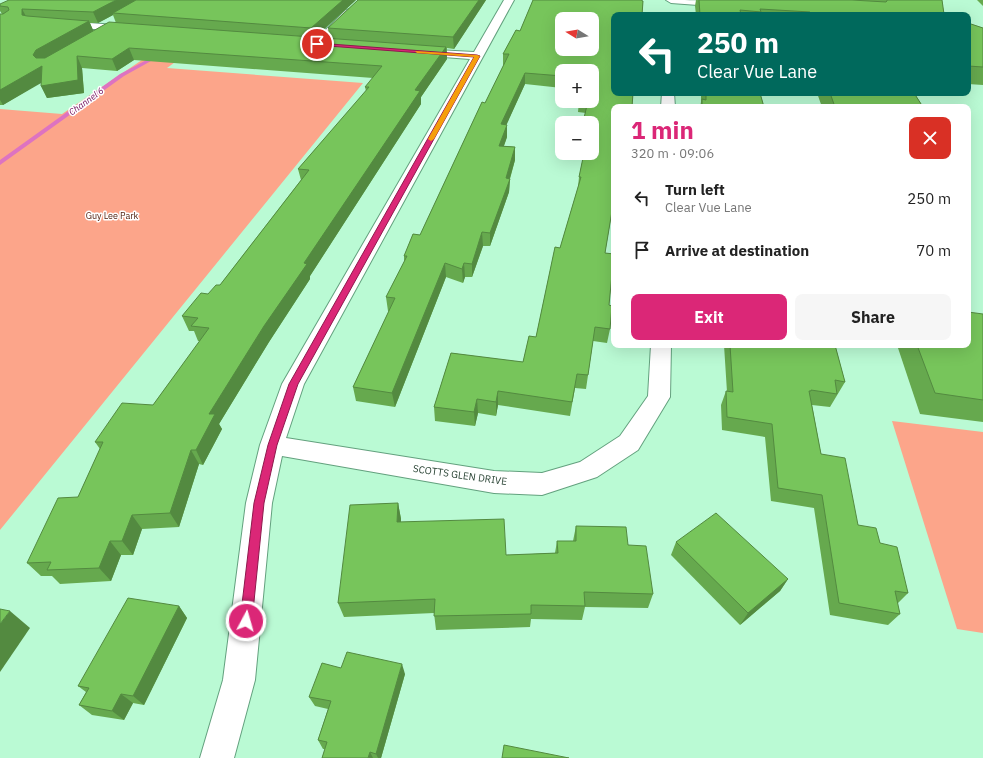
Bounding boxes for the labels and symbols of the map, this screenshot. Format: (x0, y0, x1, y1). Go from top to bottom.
north arrow (555, 12, 599, 56)
pin (300, 27, 334, 61)
water label: Channel 6 (66, 85, 106, 117)
park label: Guy Lee Park (86, 210, 139, 221)
street label: SCOTTS GLEN DRIVE (412, 462, 508, 488)
position arrow (225, 600, 267, 642)

